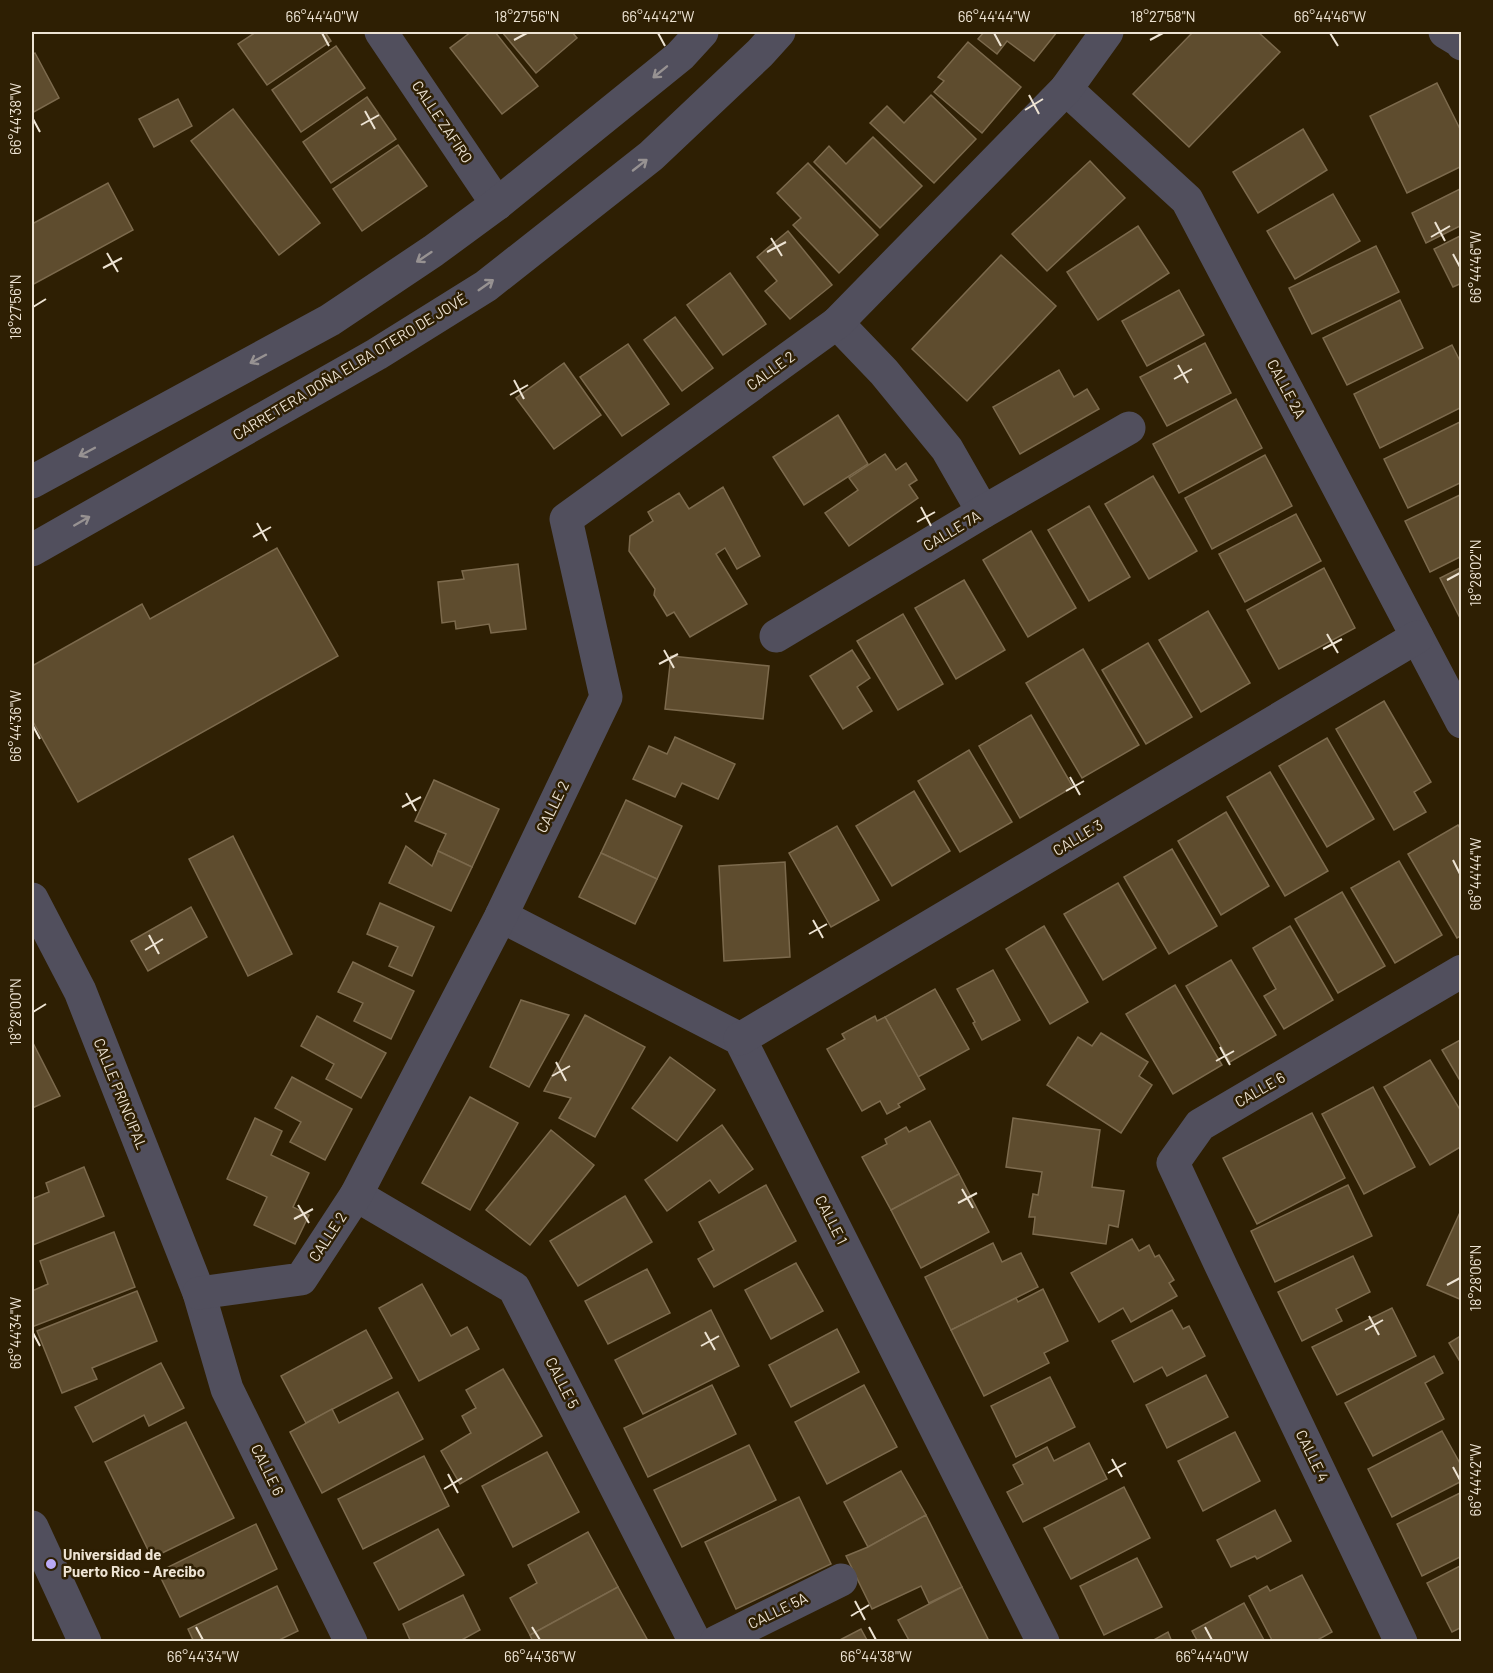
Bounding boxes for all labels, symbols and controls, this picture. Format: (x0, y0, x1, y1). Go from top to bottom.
text: 66°44'40"W (285, 7, 359, 25)
text: 18°27'56"N (494, 7, 560, 25)
text: 66°44'42"W (622, 7, 694, 25)
text: 66°44'44"W (958, 7, 1030, 25)
text: 18°27'58"N (1130, 7, 1196, 25)
text: 66°44'46"W (1294, 7, 1366, 25)
one-way arrow (653, 65, 668, 79)
street label: CALLE ZAFIRO (409, 77, 477, 166)
text: 66°44'38"W (6, 83, 24, 155)
one-way arrow (632, 158, 648, 171)
text: 66°44'46"W (1466, 231, 1484, 303)
one-way arrow (417, 251, 433, 263)
text: 18°27'56"N (6, 274, 24, 340)
one-way arrow (478, 279, 494, 291)
street label: CARRETERA DOÑA ELBA OTERO DE JOVÉ (229, 289, 470, 443)
street label: CALLE 2 (743, 347, 798, 394)
one-way arrow (250, 353, 267, 365)
street label: CALLE 2A (1264, 356, 1310, 421)
one-way arrow (79, 446, 96, 458)
street label: CALLE 7A (920, 506, 983, 554)
one-way arrow (73, 515, 91, 526)
text: 18°28'02"N (1466, 539, 1484, 607)
text: 66°44'36"W (6, 690, 24, 762)
street label: CALLE 2 (532, 778, 572, 835)
street label: CALLE 3 (1049, 815, 1106, 859)
text: 66°44'44"W (1466, 838, 1484, 910)
text: 18°28'00"N (6, 978, 24, 1046)
street label: CALLE PRINCIPAL (90, 1035, 151, 1152)
street label: CALLE 6 (1231, 1068, 1288, 1111)
street label: CALLE 1 (812, 1192, 852, 1247)
street label: CALLE 2 (305, 1208, 350, 1265)
text: 18°28'06"N (1466, 1245, 1484, 1311)
text: 66°44'34"W (6, 1297, 24, 1369)
street label: CALLE 5 (542, 1354, 583, 1411)
street label: CALLE 4 (1293, 1427, 1333, 1484)
street label: CALLE 6 (248, 1441, 288, 1498)
text: 66°44'42"W (1466, 1444, 1484, 1516)
place label: Universidad de Puerto Rico - Arecibo (63, 1545, 205, 1580)
marker: Universidad de Puerto Rico - Arecibo (44, 1557, 58, 1571)
street label: CALLE 5A (745, 1588, 810, 1632)
text: 66°44'34"W (167, 1647, 239, 1665)
text: 66°44'36"W (504, 1647, 576, 1665)
text: 66°44'38"W (840, 1647, 912, 1665)
text: 66°44'40"W (1175, 1647, 1249, 1665)

